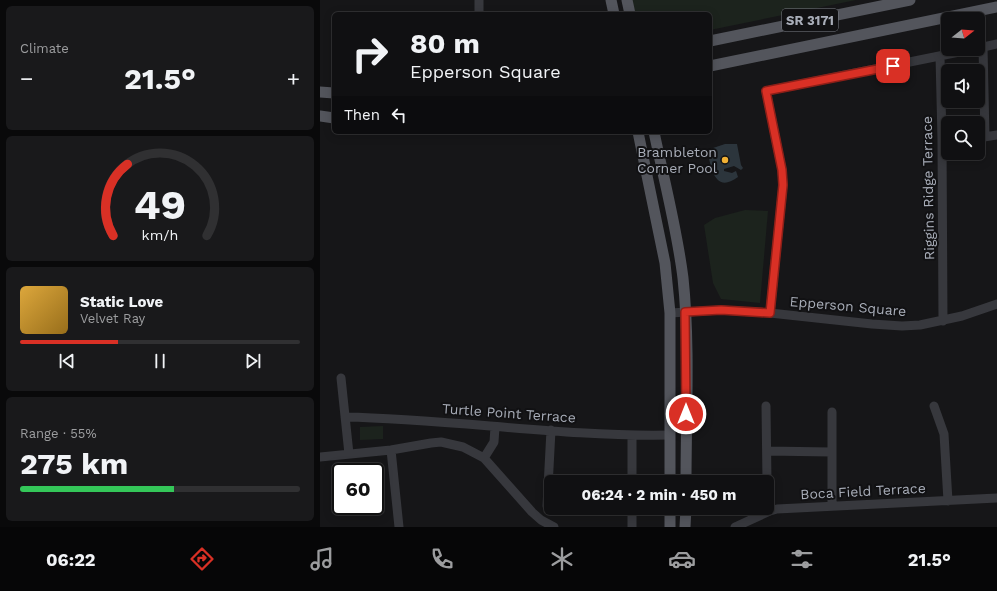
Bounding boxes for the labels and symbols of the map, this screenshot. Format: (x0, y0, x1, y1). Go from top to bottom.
road number: SR 3171 (782, 9, 838, 31)
north arrow (941, 12, 985, 56)
pin (876, 49, 910, 83)
street label: Riggins Ridge Terrace (919, 116, 937, 260)
place label: Brambleton Corner Pool (637, 144, 718, 176)
marker: Brambleton Corner Pool (720, 155, 730, 165)
street label: Epperson Square (789, 293, 907, 319)
position arrow (665, 393, 707, 435)
street label: Turtle Point Terrace (442, 400, 576, 426)
speed limit sign: 60 (332, 463, 384, 515)
street label: Boca Field Terrace (800, 480, 926, 502)

